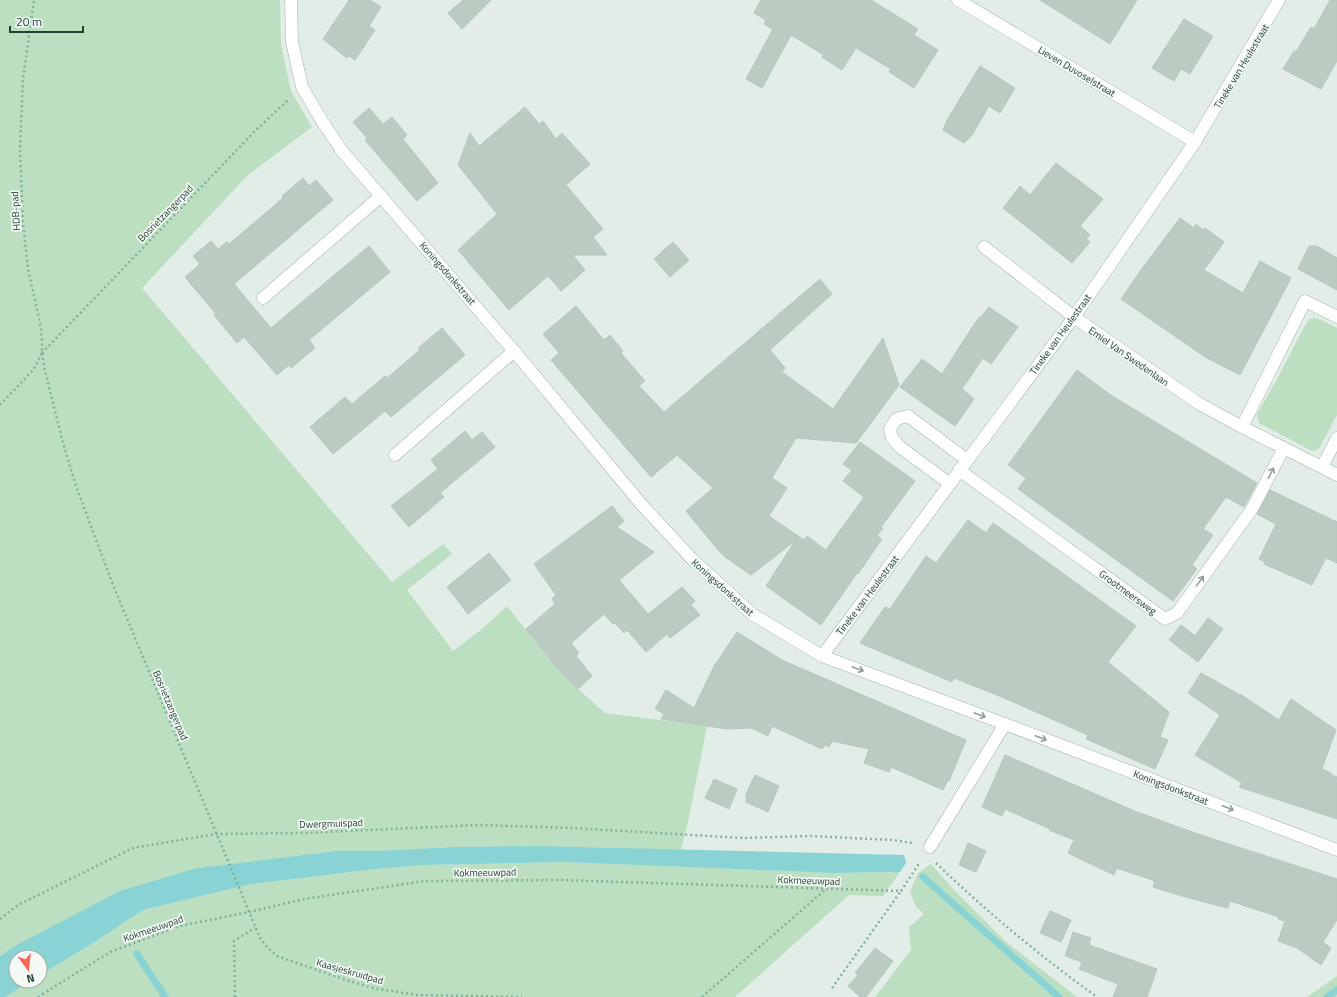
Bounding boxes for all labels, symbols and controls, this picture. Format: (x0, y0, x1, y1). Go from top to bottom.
scale bar (10, 8, 83, 34)
text: 20 m (16, 12, 42, 31)
street label: Tineke van Heulestraat (1210, 21, 1273, 112)
street label: Lieven Duvoselstraat (1035, 42, 1119, 101)
street label: Bosrietzangerpad (134, 181, 197, 245)
street label: HDB-pad (7, 191, 24, 231)
street label: Koningsdonkstraat (416, 238, 480, 309)
street label: Tineke van Heulestraat (1026, 290, 1095, 378)
street label: Emiel Van Swedenlaan (1085, 323, 1172, 390)
one-way arrow (1268, 467, 1275, 479)
street label: Tineke van Heulestraat (832, 552, 903, 638)
street label: Koningsdonkstraat (688, 555, 758, 620)
street label: Grootmeersweg (1096, 566, 1160, 618)
one-way arrow (1196, 576, 1204, 587)
one-way arrow (852, 666, 864, 674)
street label: Bosrietzangerpad (149, 668, 192, 742)
one-way arrow (974, 711, 986, 719)
one-way arrow (1035, 734, 1047, 742)
street label: Koningsdonkstraat (1131, 766, 1211, 809)
one-way arrow (1222, 805, 1234, 813)
street label: Dwergmuispad (299, 815, 363, 832)
street label: Kokmeeuwpad (454, 864, 516, 881)
street label: Kokmeeuwpad (777, 872, 841, 889)
street label: Kokmeeuwpad (121, 911, 185, 946)
north arrow (8, 949, 48, 989)
street label: Kaasjeskruidpad (315, 955, 385, 988)
text: N (25, 970, 36, 987)

